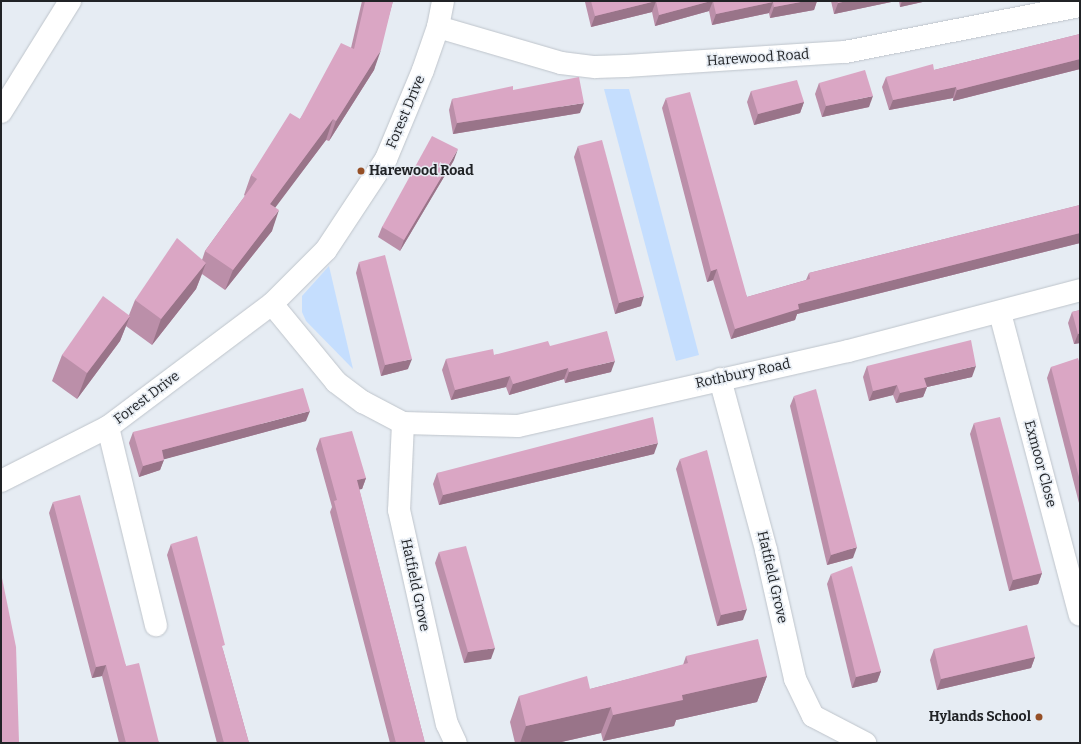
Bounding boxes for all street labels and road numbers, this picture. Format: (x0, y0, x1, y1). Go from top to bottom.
street label: Harewood Road (706, 46, 810, 70)
street label: Forest Drive (383, 73, 429, 151)
street label: Rothbury Road (694, 356, 792, 392)
street label: Forest Drive (111, 368, 183, 428)
street label: Exmoor Close (1020, 419, 1060, 509)
street label: Hatfield Grove (753, 529, 791, 625)
street label: Hatfield Grove (397, 537, 433, 633)

